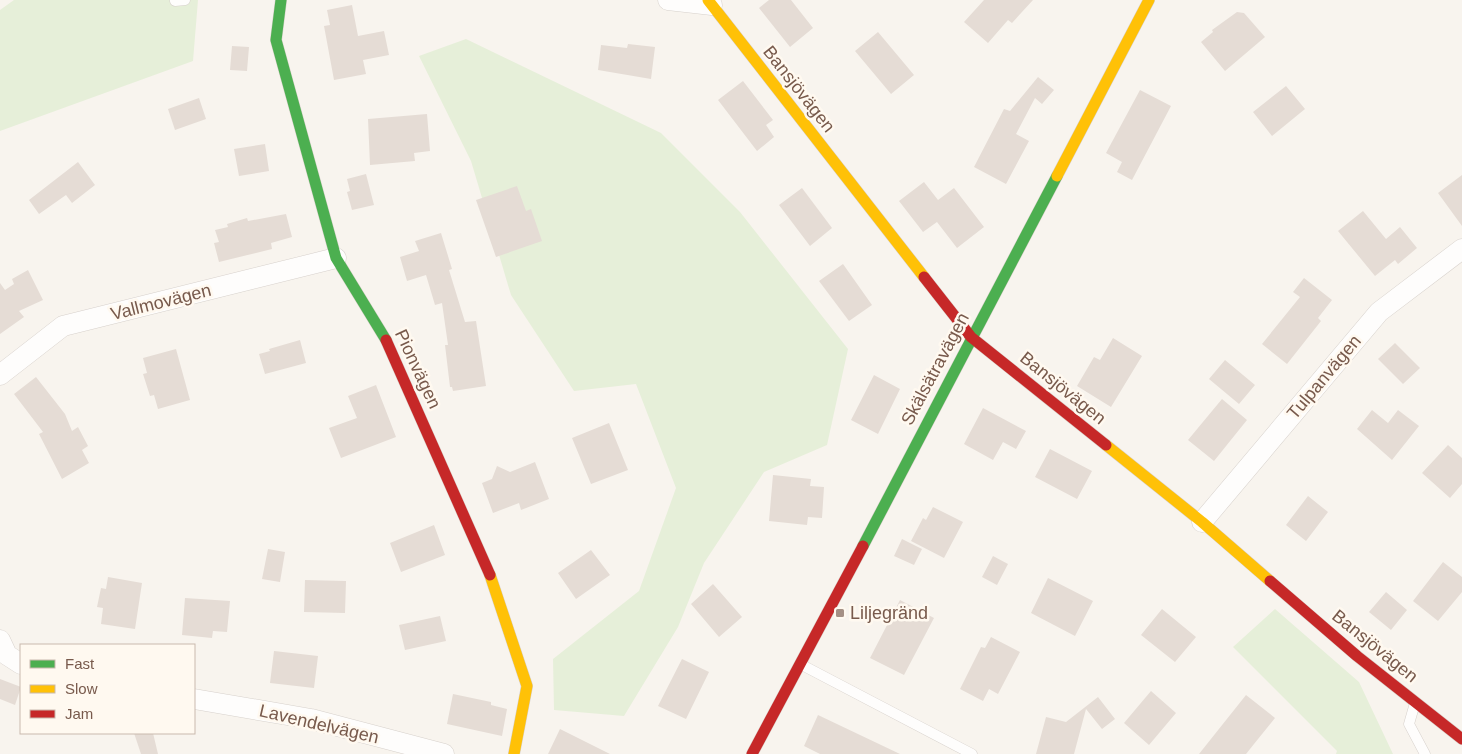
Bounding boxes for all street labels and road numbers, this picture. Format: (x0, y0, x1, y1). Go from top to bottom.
street label: Bansjövägen (759, 42, 839, 136)
street label: Vallmovägen (109, 280, 213, 324)
street label: Skälsätravägen (897, 310, 973, 428)
street label: Pionvägen (391, 326, 445, 412)
street label: Tulpanvägen (1283, 331, 1365, 423)
street label: Bansjövägen (1016, 347, 1110, 429)
street label: Bansjövägen (1328, 605, 1422, 687)
street label: Lavendelvägen (257, 701, 381, 747)

